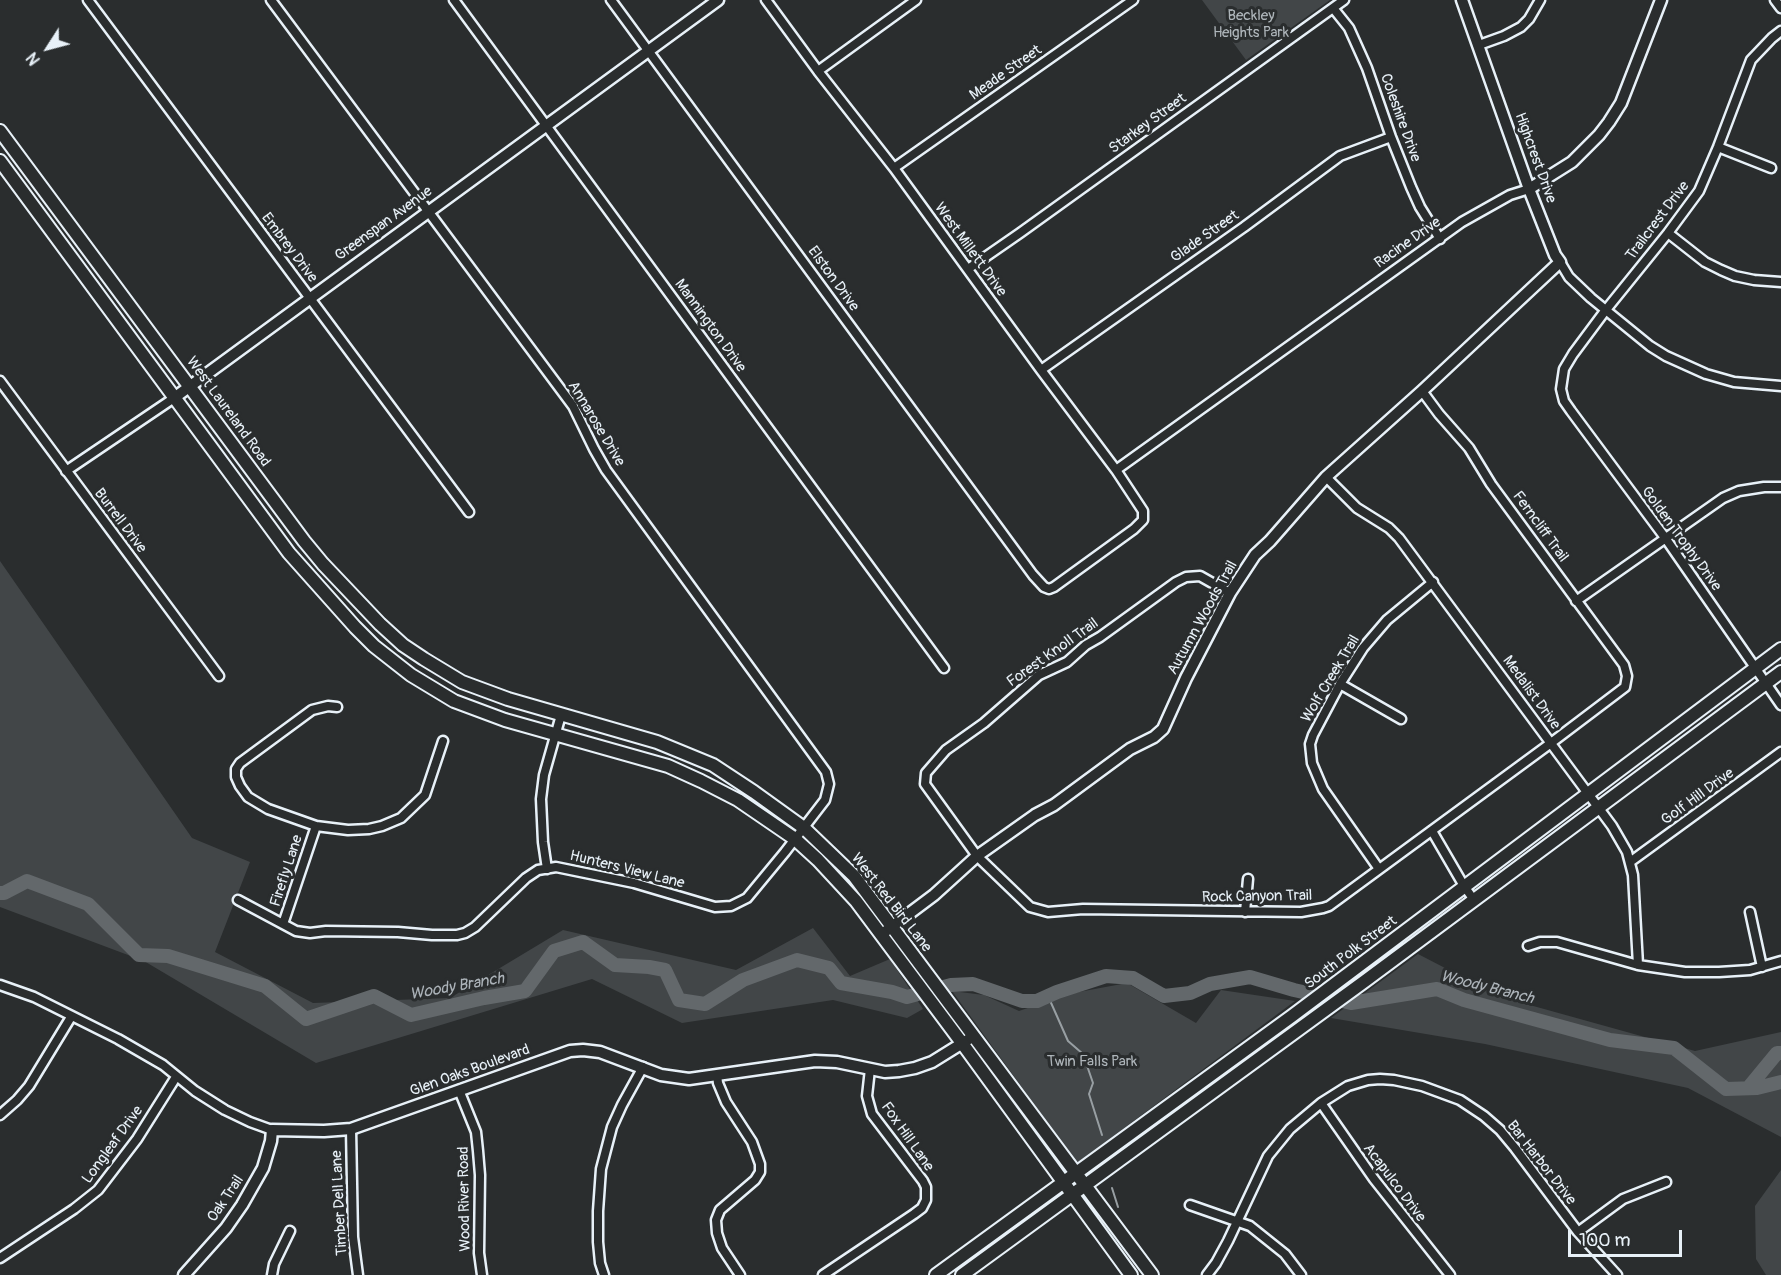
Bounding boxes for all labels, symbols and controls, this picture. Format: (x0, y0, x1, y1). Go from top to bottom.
park label: Beckley Heights Park (1213, 7, 1289, 42)
north arrow (18, 18, 78, 78)
street label: Meade Street (966, 42, 1046, 104)
text: N (22, 48, 45, 69)
street label: Coleshire Drive (1376, 71, 1424, 165)
street label: Starkey Street (1106, 90, 1190, 158)
street label: Highcrest Drive (1510, 110, 1560, 206)
street label: Trailcrest Drive (1622, 178, 1694, 264)
street label: Greenspan Avenue (332, 183, 436, 265)
street label: West Millett Drive (930, 200, 1010, 300)
street label: Glade Street (1167, 207, 1243, 267)
street label: Embrey Drive (257, 210, 321, 286)
street label: Racine Drive (1371, 214, 1445, 272)
street label: Elston Drive (803, 243, 863, 315)
street label: Mannington Drive (670, 276, 750, 376)
street label: West Laureland Road (182, 353, 274, 471)
street label: Annarose Drive (564, 378, 628, 470)
street label: Golden Trophy Drive (1637, 483, 1725, 595)
street label: Burrell Drive (90, 485, 150, 557)
street label: Ferncliff Trail (1508, 488, 1572, 566)
street label: Autumn Woods Trail (1164, 558, 1242, 678)
street label: Forest Knoll Trail (1004, 615, 1102, 691)
street label: Wolf Creek Trail (1298, 632, 1364, 726)
street label: Medalist Drive (1498, 653, 1564, 733)
street label: Golf Hill Drive (1658, 765, 1738, 829)
street label: Firefly Lane (267, 833, 307, 909)
street label: Hunters View Lane (568, 847, 686, 893)
street label: West Red Bird Lane (847, 850, 935, 956)
street label: Rock Canyon Trail (1202, 887, 1312, 907)
street label: South Polk Street (1301, 912, 1401, 994)
water label: Woody Branch (1438, 967, 1536, 1009)
water label: Woody Branch (408, 969, 506, 1005)
street label: Glen Oaks Boulevard (408, 1041, 532, 1101)
park label: Twin Falls Park (1047, 1053, 1137, 1071)
street label: Fox Hill Lane (877, 1099, 937, 1175)
street label: Longleaf Drive (79, 1103, 147, 1187)
street label: Bar Harbor Drive (1503, 1117, 1579, 1209)
street label: Acapulco Drive (1359, 1140, 1429, 1226)
street label: Wood River Road (455, 1146, 475, 1252)
street label: Timber Dell Lane (328, 1150, 352, 1256)
street label: Oak Trail (204, 1172, 248, 1226)
scale bar (1571, 1218, 1685, 1256)
text: 100 m (1579, 1229, 1631, 1252)

